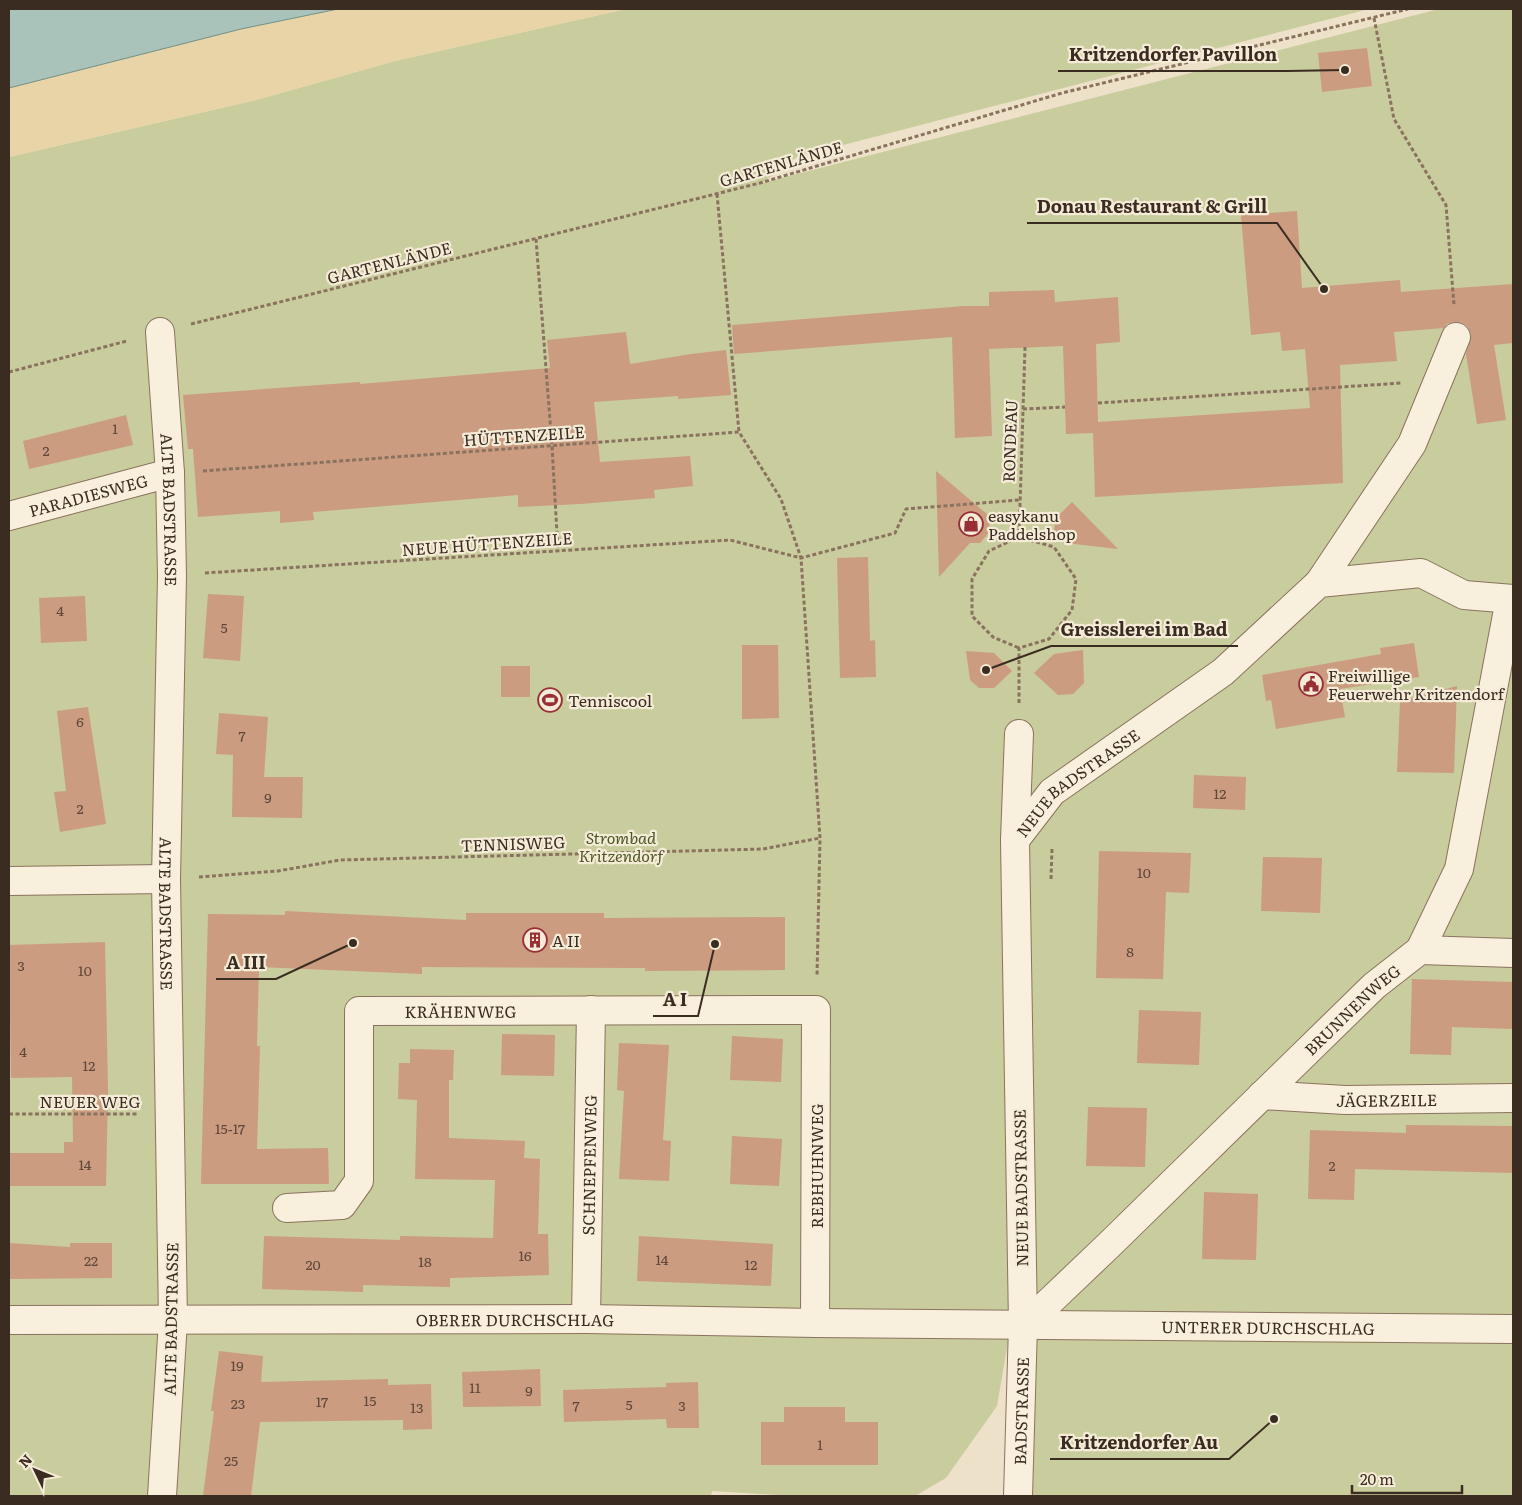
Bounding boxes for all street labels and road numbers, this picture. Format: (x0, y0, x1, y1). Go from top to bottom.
street label: GARTENLÄNDE (717, 134, 845, 192)
street label: GARTENLÄNDE (324, 235, 454, 289)
street label: RONDEAU (996, 399, 1022, 483)
street label: HÜTTENZEILE (463, 419, 585, 451)
street label: ALTE BADSTRASSE (155, 432, 184, 587)
street label: PARADIESWEG (26, 467, 150, 522)
street label: NEUE HÜTTENZEILE (401, 525, 573, 561)
street label: NEUE BADSTRASSE (1010, 722, 1144, 842)
street label: TENNISWEG (460, 829, 566, 857)
street label: ALTE BADSTRASSE (154, 837, 180, 990)
street label: BRUNNENWEG (1298, 958, 1405, 1060)
street label: KRÄHENWEG (404, 999, 517, 1023)
street label: JÄGERZEILE (1336, 1087, 1437, 1112)
street label: NEUER WEG (40, 1089, 140, 1113)
street label: SCHNEPFENWEG (575, 1095, 602, 1235)
street label: REBHUHNWEG (804, 1103, 828, 1229)
street label: NEUE BADSTRASSE (1007, 1109, 1033, 1267)
street label: ALTE BADSTRASSE (157, 1242, 183, 1396)
street label: OBERER DURCHSCHLAG (416, 1307, 614, 1331)
street label: UNTERER DURCHSCHLAG (1161, 1314, 1375, 1340)
street label: BADSTRASSE (1007, 1357, 1034, 1465)

